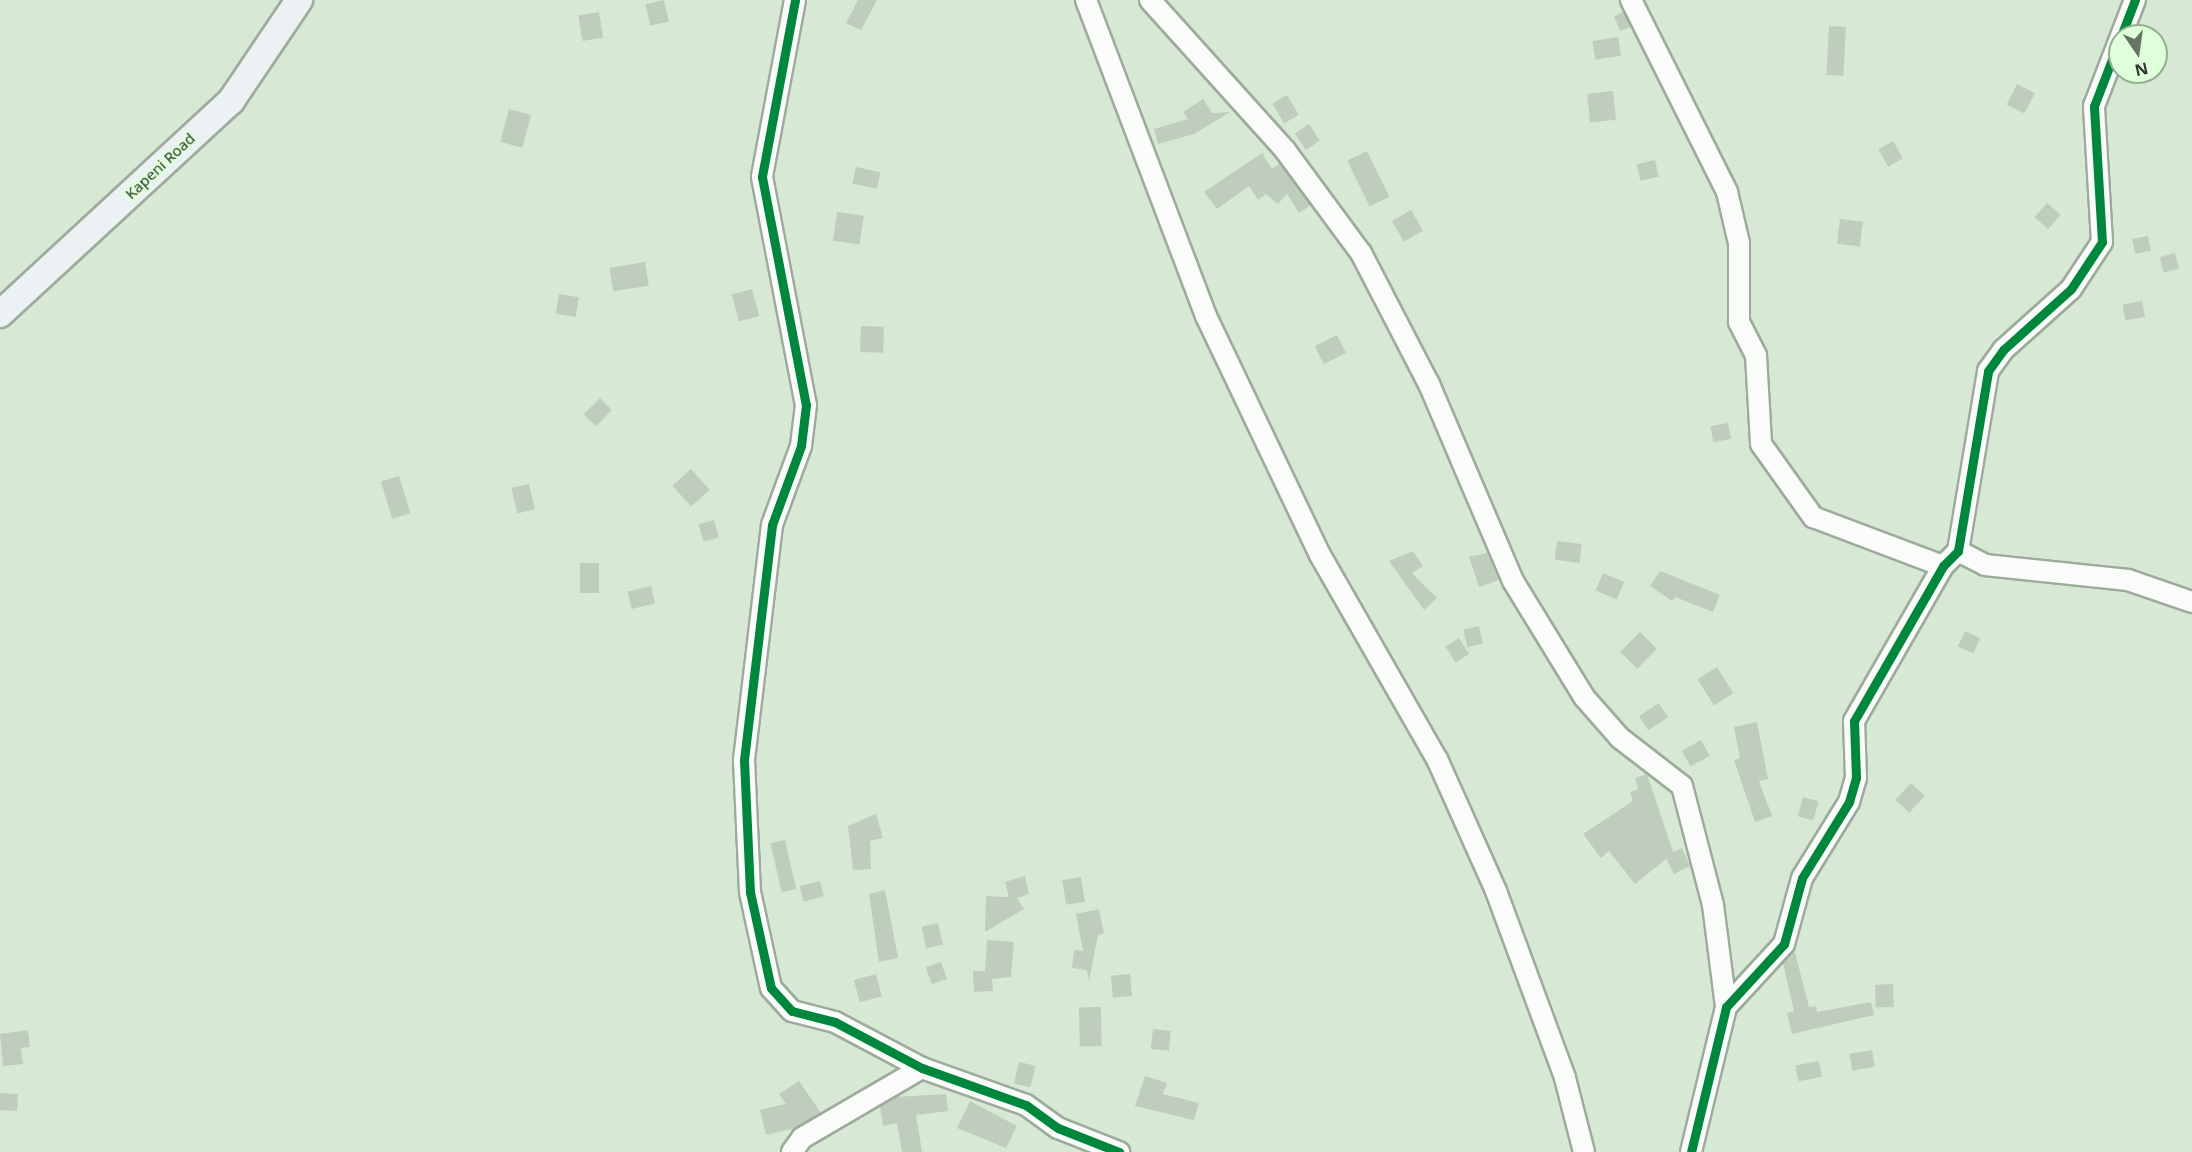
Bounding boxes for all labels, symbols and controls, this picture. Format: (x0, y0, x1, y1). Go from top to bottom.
north arrow (2108, 24, 2168, 84)
text: N (2133, 57, 2150, 82)
street label: Kapeni Road (122, 129, 198, 203)

